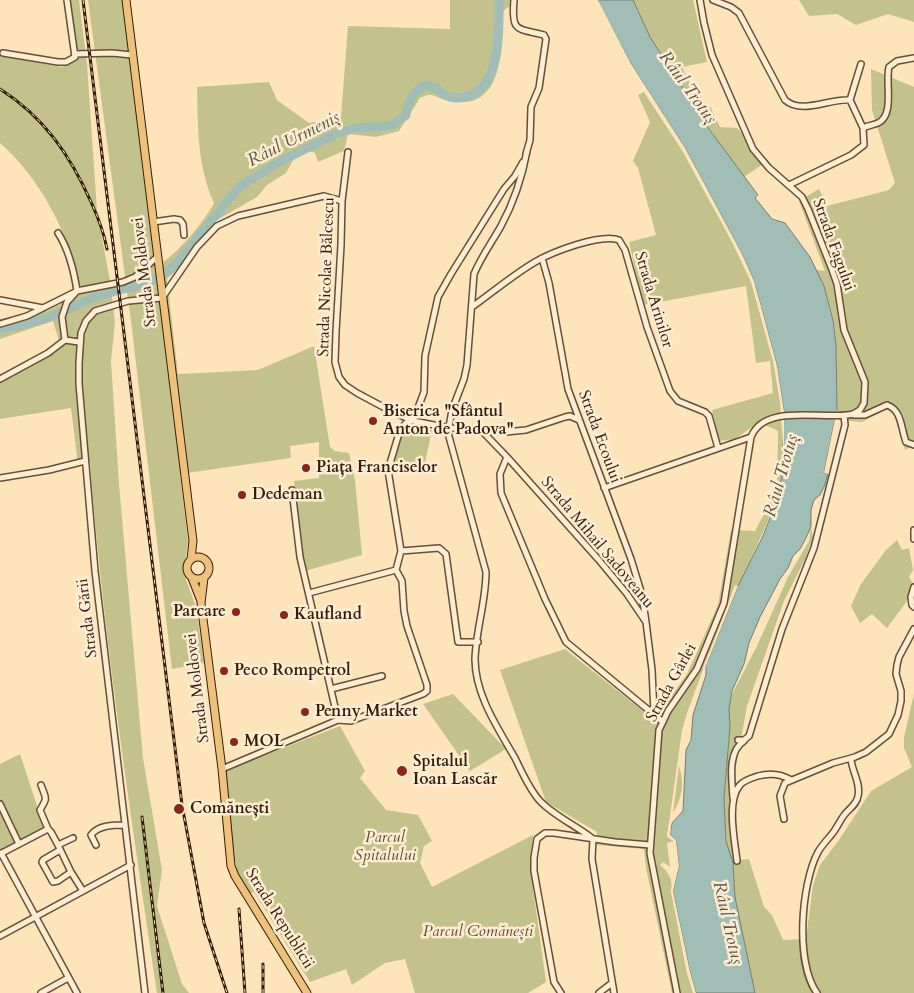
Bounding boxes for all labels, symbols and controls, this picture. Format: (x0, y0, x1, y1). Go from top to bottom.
water label: Râul Trotuș (653, 47, 721, 129)
water label: Râul Urmeniș (244, 108, 344, 172)
street label: Strada Fagului (807, 196, 859, 294)
street label: Strada Nicolae Bălcescu (315, 197, 339, 357)
street label: Strada Moldovei (129, 216, 161, 328)
street label: Strada Arinilor (629, 250, 677, 350)
street label: Strada Ecoului (573, 388, 625, 486)
place label: Biserica "Sfântul Anton de Padova" (383, 402, 514, 440)
marker: Biserica "Sfântul Anton de Padova" (367, 415, 379, 427)
water label: Râul Trotuș (760, 432, 804, 520)
place label: Piața Franciselor (316, 458, 437, 478)
marker: Piața Franciselor (300, 462, 312, 474)
street label: Strada Mihail Sadoveanu (536, 473, 658, 613)
place label: Dedeman (252, 485, 323, 505)
marker: Dedeman (236, 489, 248, 501)
street label: Strada Gării (74, 577, 102, 659)
place label: Parcare (173, 602, 226, 622)
place label: Kaufland (294, 605, 362, 625)
marker: Parcare (230, 606, 242, 618)
marker: Kaufland (278, 609, 290, 621)
street label: Strada Moldovei (182, 632, 214, 744)
street label: Strada Gârlei (643, 640, 701, 726)
place label: Peco Rompetrol (234, 661, 351, 681)
marker: Peco Rompetrol (218, 665, 230, 677)
place label: Penny Market (315, 702, 418, 722)
marker: Penny Market (299, 706, 311, 718)
place label: MOL (244, 732, 284, 752)
marker: MOL (228, 736, 240, 748)
place label: Spitalul Ioan Lascăr (413, 752, 497, 790)
marker: Spitalul Ioan Lascăr (395, 764, 409, 778)
place label: Comănești (190, 799, 269, 819)
marker: Comănești (172, 802, 186, 816)
park label: Parcul Spitalului (354, 828, 416, 866)
street label: Strada Republicii (240, 865, 318, 973)
water label: Râul Trotuș (707, 879, 747, 967)
park label: Parcul Comănești (423, 922, 533, 942)

